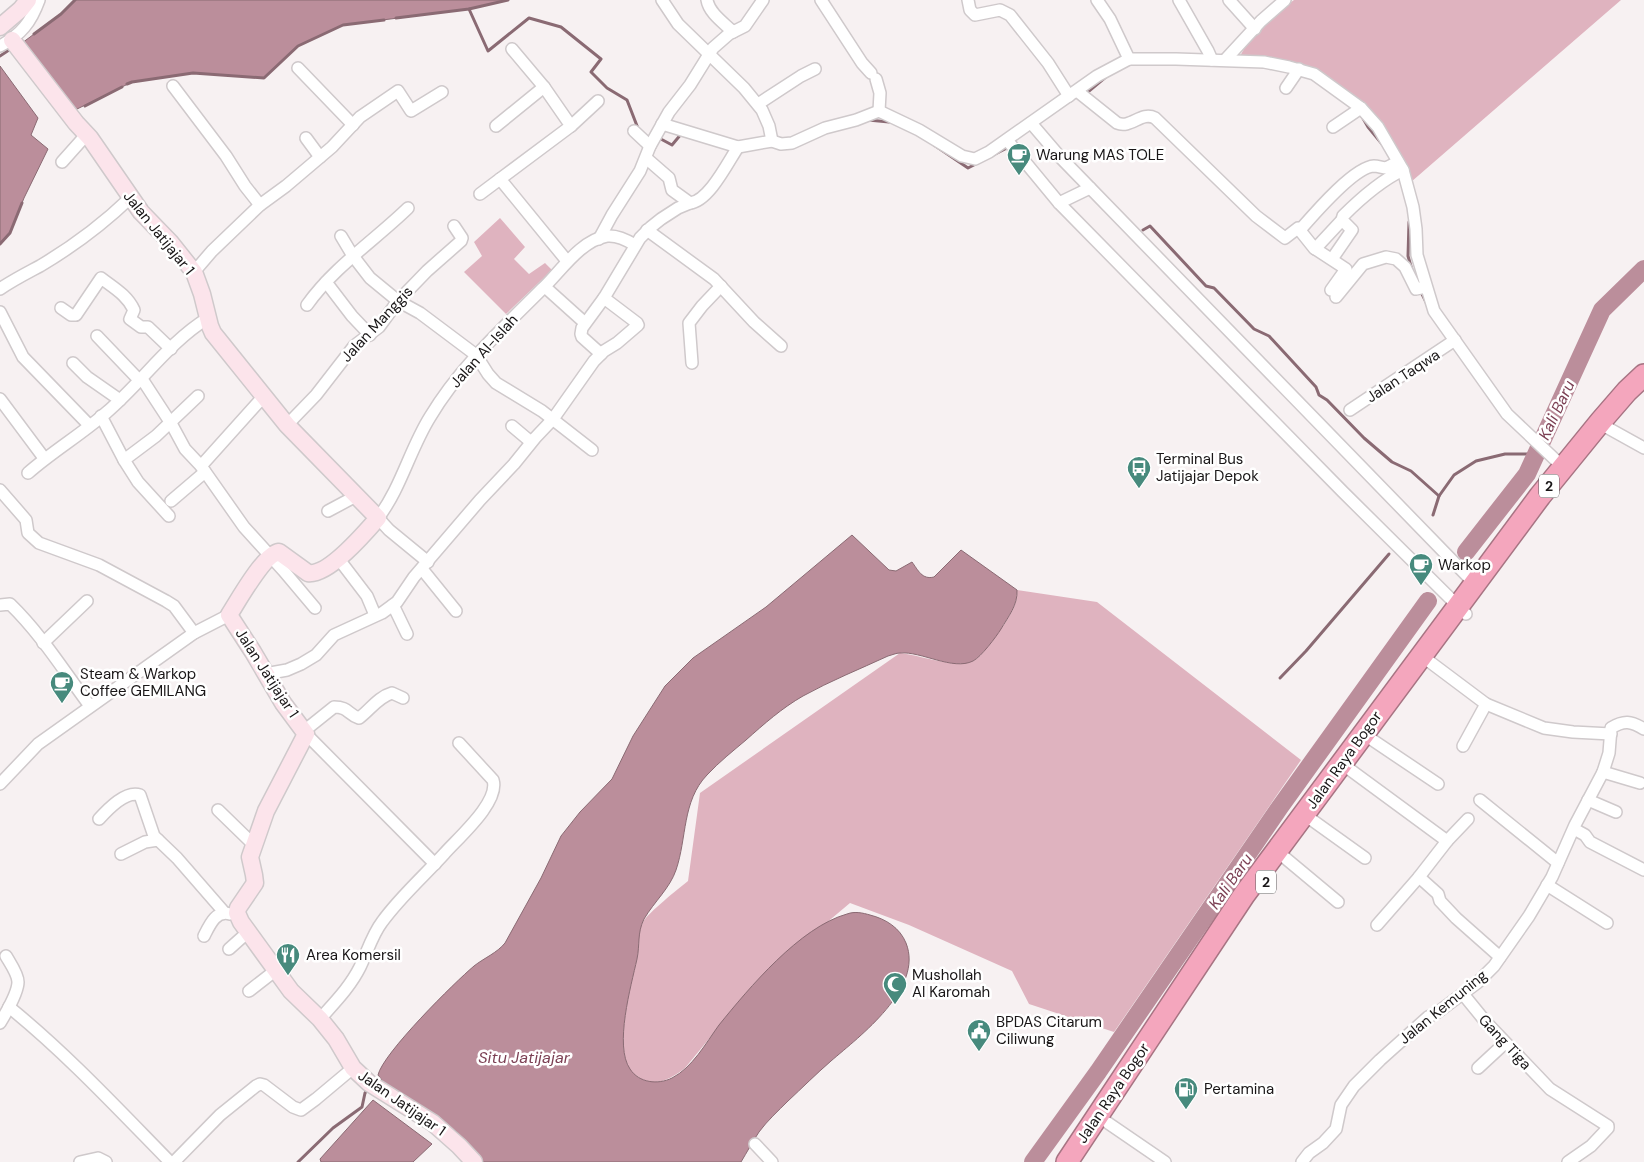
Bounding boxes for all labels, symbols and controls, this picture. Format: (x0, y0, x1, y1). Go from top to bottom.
cafe icon: Warung MAS TOLE (1006, 142, 1032, 176)
place label: Warung MAS TOLE (1036, 145, 1164, 165)
street label: Jalan Jatijajar 1 (119, 187, 199, 279)
street label: Jalan Manggis (337, 282, 417, 366)
street label: Jalan Al-Islah (446, 310, 522, 392)
street label: Jalan Taqwa (1362, 345, 1444, 407)
water label: Kali Baru (1534, 377, 1579, 443)
place label: Terminal Bus Jatijajar Depok (1156, 449, 1259, 486)
bus stop icon: Terminal Bus Jatijajar Depok (1126, 455, 1152, 489)
road number: 2 (1539, 474, 1559, 498)
cafe icon: Warkop (1408, 552, 1434, 586)
place label: Warkop (1438, 555, 1491, 575)
street label: Jalan Jatijajar 1 (231, 625, 303, 721)
place label: Steam & Warkop Coffee GEMILANG (80, 664, 206, 701)
cafe icon: Steam & Warkop Coffee GEMILANG (49, 670, 75, 704)
street label: Jalan Raya Bogor (1302, 707, 1387, 813)
water label: Kali Baru (1204, 849, 1257, 913)
road number: 2 (1256, 870, 1276, 894)
restaurant icon: Area Komersil (275, 942, 301, 976)
place label: Area Komersil (306, 945, 401, 965)
place label: Mushollah Al Karomah (912, 965, 990, 1002)
street label: Jalan Kemuning (1395, 965, 1491, 1049)
mosque icon: Mushollah Al Karomah (882, 971, 908, 1005)
street label: Gang Tiga (1474, 1010, 1536, 1074)
place label: BPDAS Citarum Ciliwung (996, 1012, 1102, 1049)
public building icon: BPDAS Citarum Ciliwung (966, 1018, 992, 1052)
street label: Jalan Raya Bogor (1072, 1039, 1154, 1147)
water label: Situ Jatijajar (478, 1047, 571, 1068)
street label: Jalan Jatijajar 1 (354, 1065, 450, 1141)
fuel station icon: Pertamina (1173, 1076, 1199, 1110)
place label: Pertamina (1204, 1079, 1274, 1099)

